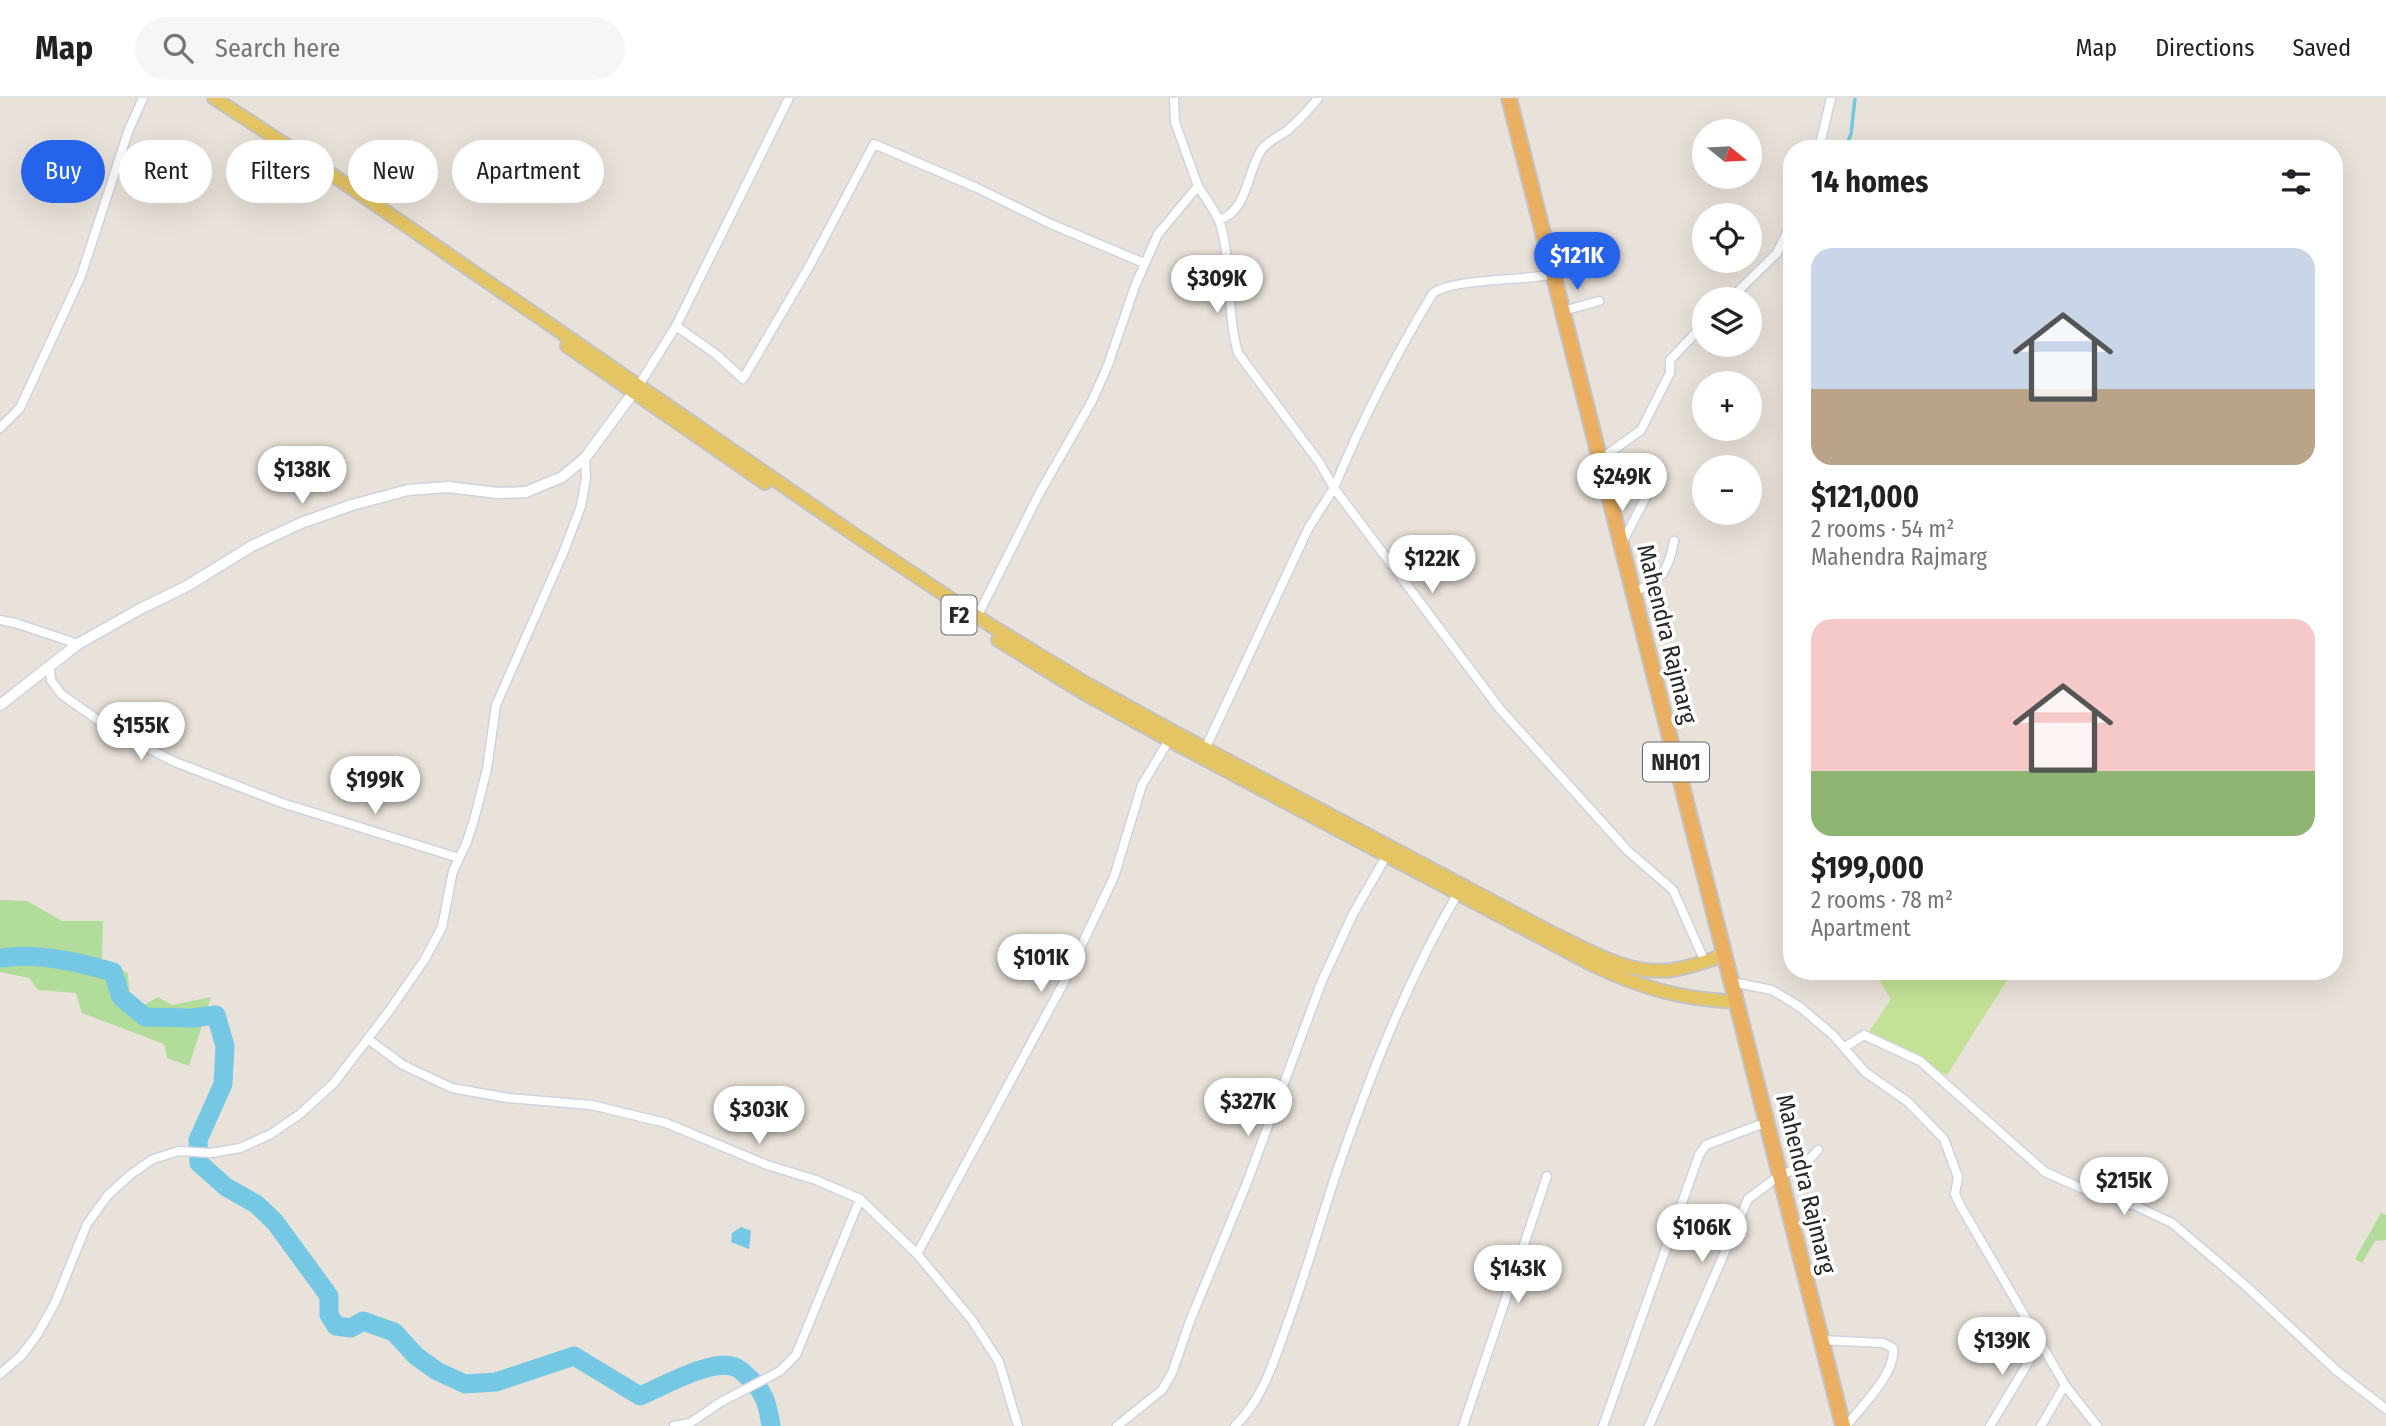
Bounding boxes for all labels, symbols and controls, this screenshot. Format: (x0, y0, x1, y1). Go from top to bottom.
search box (135, 17, 625, 80)
text: Map (35, 28, 93, 68)
icon: search (159, 29, 197, 67)
text: Search here (215, 33, 340, 64)
text: Map (2076, 34, 2117, 62)
text: Directions (2155, 34, 2254, 62)
text: Saved (2292, 34, 2351, 62)
north arrow (1692, 119, 1762, 189)
map controls (1692, 119, 1762, 525)
chip: Buy (21, 140, 105, 203)
chip: Rent (119, 140, 212, 203)
chip: Filters (226, 140, 334, 203)
chip: New (348, 140, 438, 203)
chip: Apartment (452, 140, 604, 203)
icon: filters (2277, 163, 2315, 201)
text: 14 homes (1811, 164, 1928, 200)
button: locate (1692, 203, 1762, 273)
pin: $121K (1528, 232, 1626, 292)
text: $121K (1550, 241, 1604, 269)
pin: $309K (1168, 256, 1266, 315)
text: $309K (1187, 264, 1247, 292)
button: layers (1692, 287, 1762, 357)
icon: home (2000, 294, 2126, 420)
button: + (1692, 371, 1762, 441)
pin: $138K (253, 446, 351, 506)
pin: $249K (1573, 454, 1671, 513)
text: $138K (274, 455, 330, 483)
button: − (1692, 455, 1762, 525)
text: $249K (1593, 462, 1651, 490)
text: $121,000 (1811, 479, 1919, 515)
text: 2 rooms · 54 m² (1811, 515, 1954, 543)
pin: $122K (1383, 536, 1481, 595)
street label: Mahendra Rajmarg (1631, 541, 1703, 727)
text: Mahendra Rajmarg (1811, 543, 1987, 571)
text: $122K (1404, 544, 1460, 572)
road number: F2 (942, 596, 976, 635)
icon: home (2000, 665, 2126, 791)
pin: $155K (92, 702, 190, 762)
text: $155K (113, 711, 169, 739)
road number: NH01 (1643, 742, 1709, 782)
pin: $199K (326, 756, 424, 816)
text: $199K (346, 765, 404, 793)
text: $199,000 (1811, 850, 1924, 886)
text: 2 rooms · 78 m² (1811, 886, 1953, 914)
text: Apartment (1811, 914, 1911, 942)
pin: $101K (992, 934, 1090, 994)
text: $101K (1013, 943, 1069, 971)
pin: $327K (1199, 1079, 1297, 1138)
pin: $303K (710, 1086, 808, 1146)
text: $327K (1220, 1087, 1276, 1115)
street label: Mahendra Rajmarg (1770, 1091, 1842, 1277)
text: $303K (730, 1095, 788, 1123)
pin: $215K (2075, 1158, 2173, 1217)
text: $215K (2096, 1166, 2152, 1194)
pin: $106K (1653, 1204, 1751, 1264)
text: $106K (1673, 1213, 1731, 1241)
pin: $143K (1469, 1246, 1567, 1305)
text: $143K (1490, 1254, 1546, 1282)
pin: $139K (1953, 1318, 2051, 1377)
text: $139K (1974, 1326, 2030, 1354)

